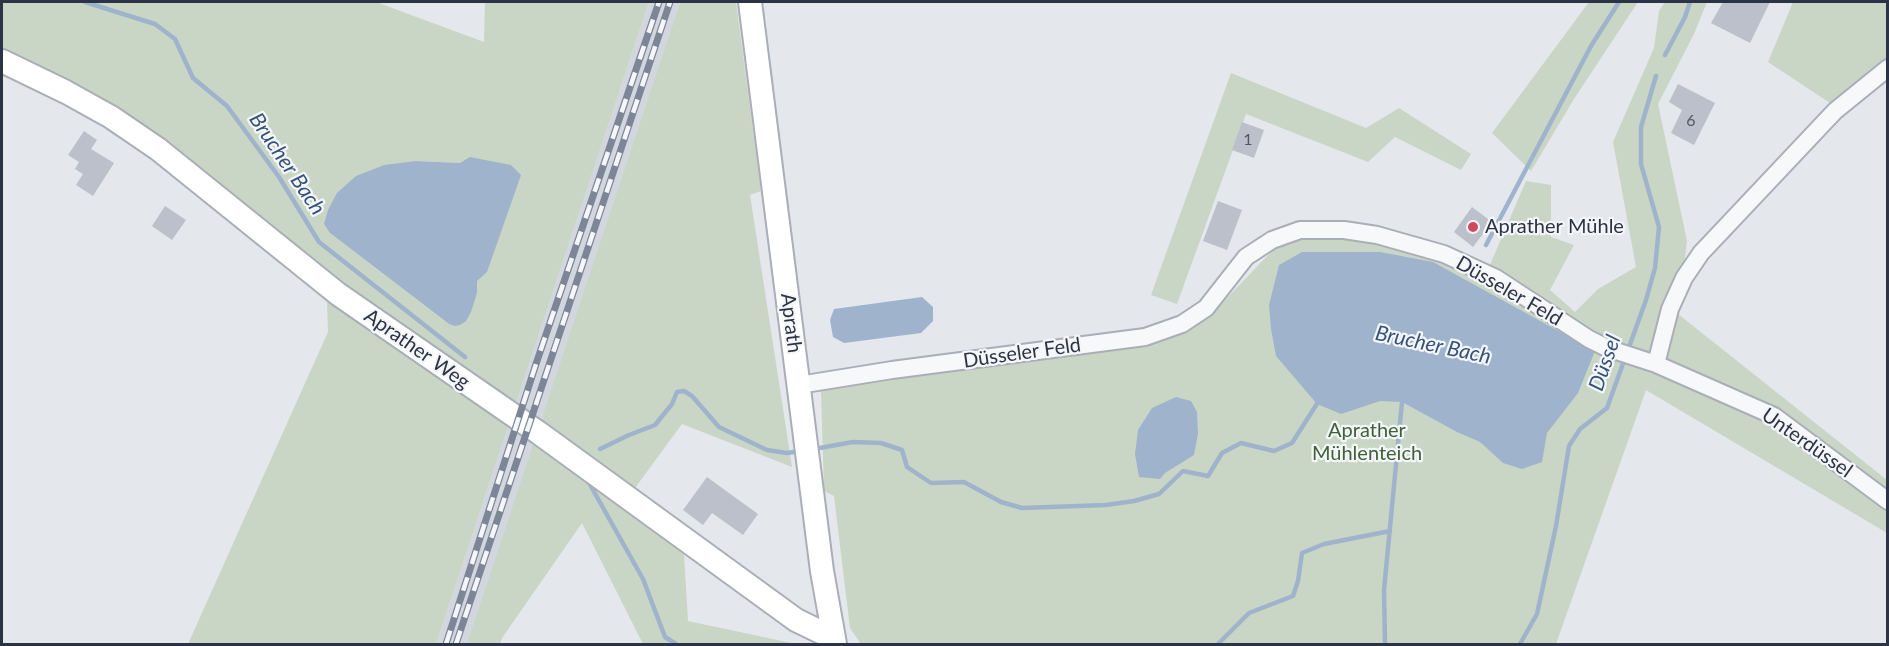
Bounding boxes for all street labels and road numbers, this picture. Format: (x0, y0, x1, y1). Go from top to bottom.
street label: Düsseler Feld (1452, 251, 1566, 331)
street label: Aprath (775, 292, 807, 354)
street label: Aprather Weg (360, 304, 474, 394)
street label: Düsseler Feld (962, 333, 1082, 373)
street label: Unterdüssel (1757, 403, 1857, 483)

